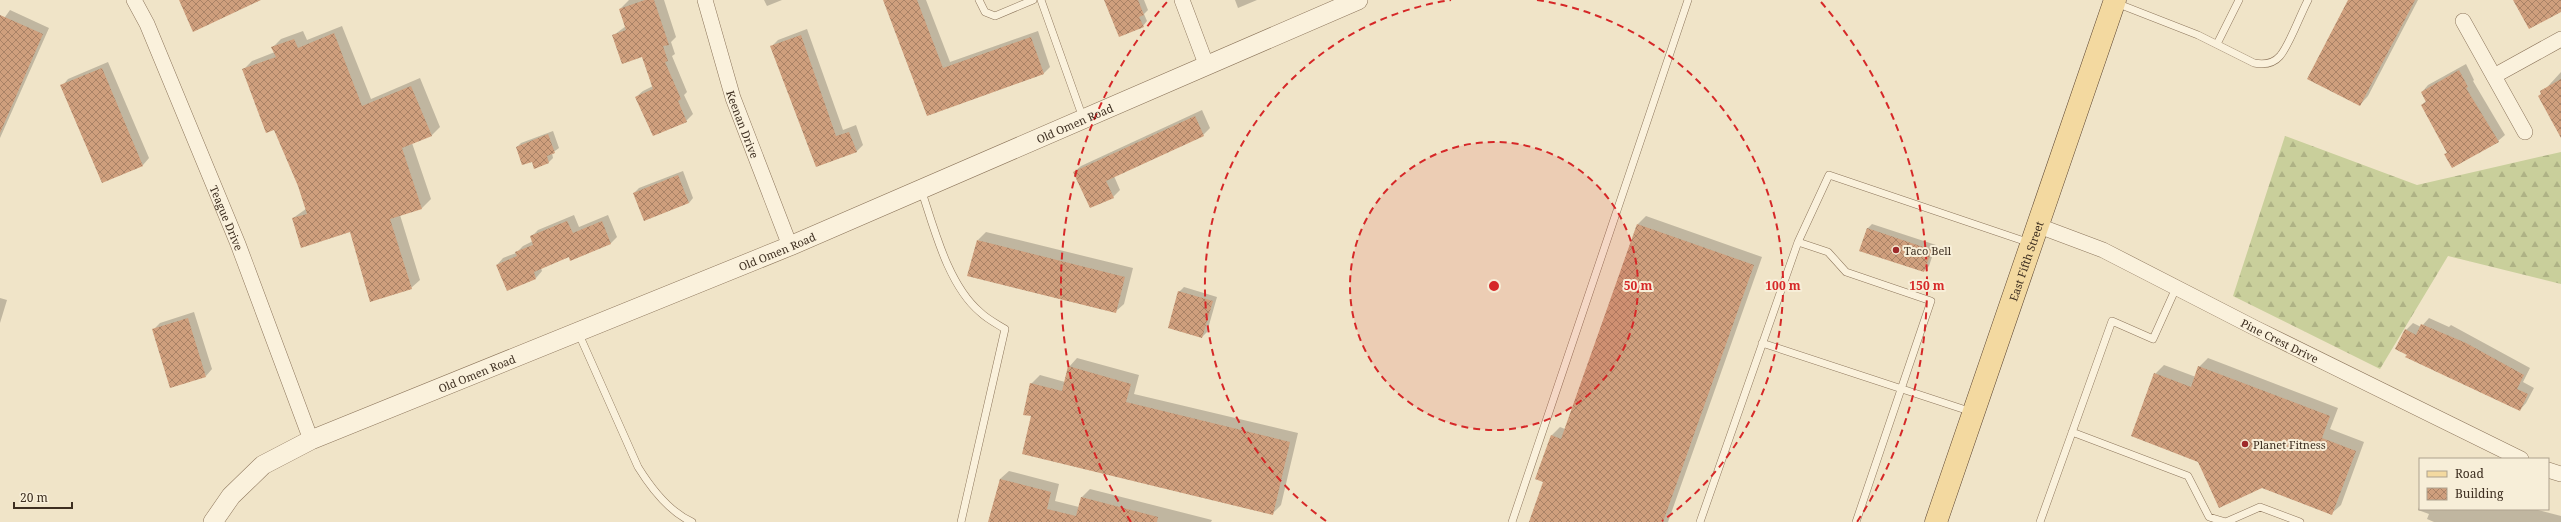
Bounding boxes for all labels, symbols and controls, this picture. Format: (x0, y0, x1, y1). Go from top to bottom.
street label: Keenan Drive (724, 89, 763, 160)
street label: Old Omen Road (1034, 100, 1115, 146)
street label: Teague Drive (207, 183, 247, 252)
street label: East Fifth Street (2005, 219, 2046, 303)
street label: Old Omen Road (736, 228, 818, 274)
place label: Taco Bell (1904, 243, 1952, 258)
marker: Taco Bell (1891, 245, 1901, 255)
text: 50 m (1624, 277, 1652, 294)
text: 100 m (1765, 277, 1801, 294)
text: 150 m (1909, 277, 1945, 294)
centre of rings (1487, 279, 1501, 293)
street label: Pine Crest Drive (2239, 315, 2321, 366)
street label: Old Omen Road (436, 350, 518, 395)
place label: Planet Fitness (2253, 437, 2326, 452)
marker: Planet Fitness (2240, 439, 2250, 449)
legend (2419, 458, 2549, 510)
text: Road (2455, 465, 2485, 482)
scale bar (14, 484, 72, 510)
text: Building (2455, 485, 2504, 502)
text: 20 m (20, 489, 48, 506)

